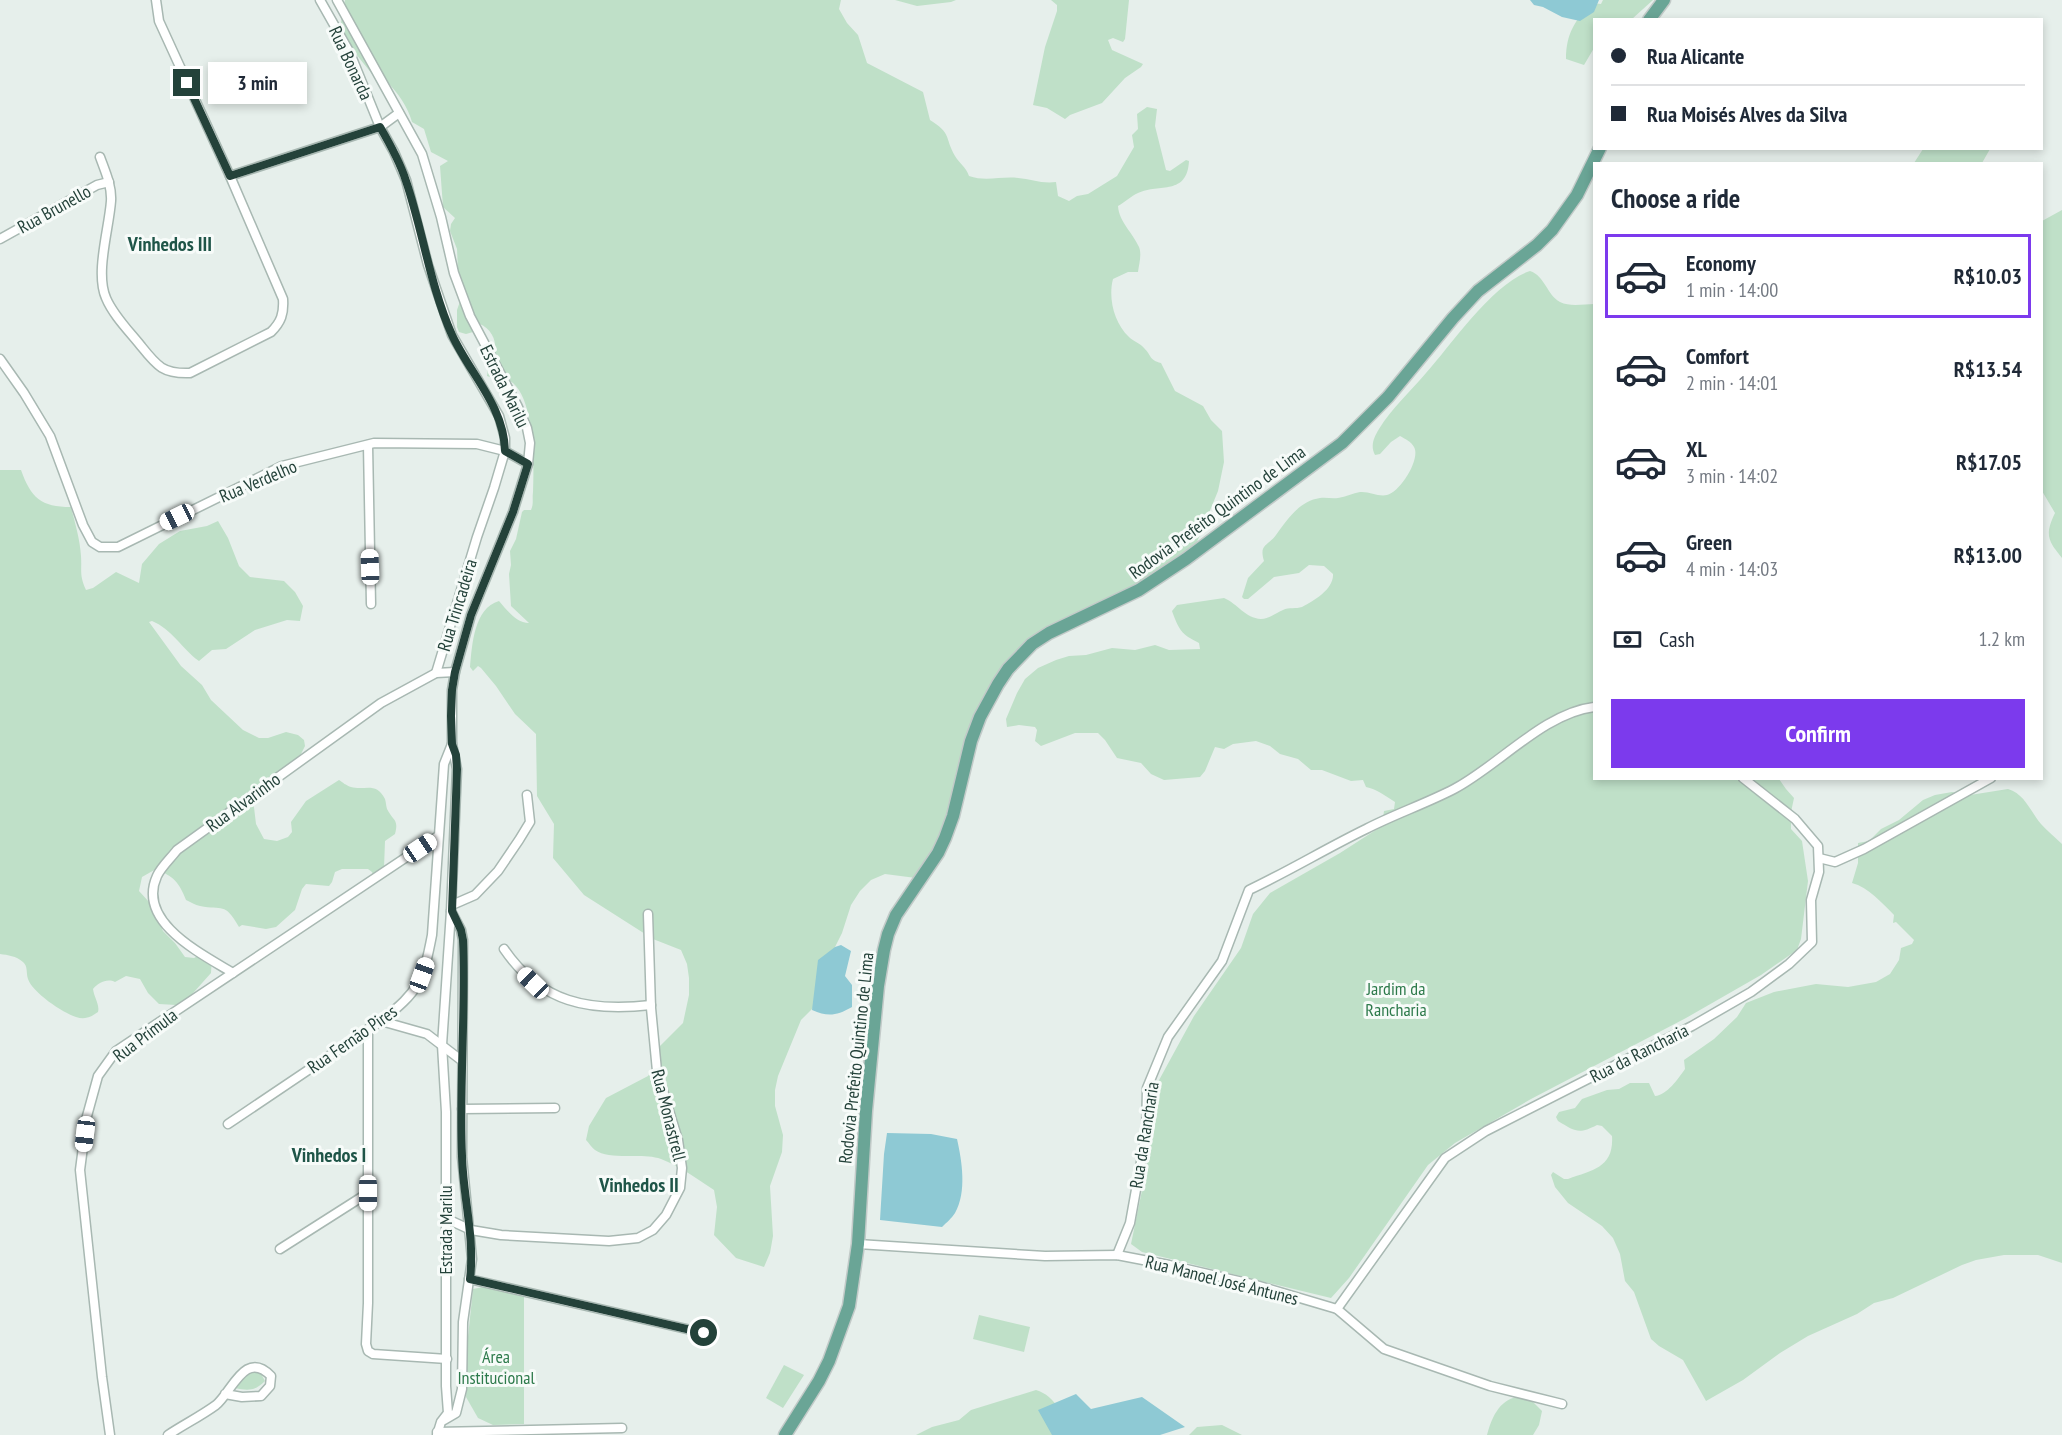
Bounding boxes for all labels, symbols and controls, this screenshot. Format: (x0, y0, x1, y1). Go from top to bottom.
street label: Rua Bonarda (324, 22, 378, 104)
text: Rua Alicante (1647, 42, 1745, 70)
callout: 3 min (208, 62, 307, 104)
route end (173, 69, 200, 96)
text: 3 min (237, 70, 278, 96)
text: Rua Moisés Alves da Silva (1647, 100, 1847, 128)
street label: Rua Brunello (13, 179, 95, 238)
text: Choose a ride (1611, 181, 1740, 215)
district label: Vinhedos III (127, 231, 212, 257)
icon: car (1614, 249, 1668, 303)
text: Economy (1686, 249, 1756, 277)
text: R$10.03 (1954, 262, 2022, 290)
text: 1 min · 14:00 (1686, 277, 1778, 303)
street label: Estrada Marilu (475, 341, 535, 431)
icon: car (1614, 342, 1668, 396)
text: Comfort (1686, 342, 1749, 370)
text: R$13.54 (1954, 355, 2022, 383)
text: 2 min · 14:01 (1686, 370, 1778, 396)
icon: car (1614, 435, 1668, 489)
text: XL (1686, 435, 1707, 463)
street label: Rodovia Prefeito Quintino de Lima (1124, 440, 1310, 584)
text: R$17.05 (1956, 448, 2022, 476)
street label: Rua Verdelho (216, 454, 300, 508)
text: 3 min · 14:02 (1686, 463, 1778, 489)
car (157, 501, 197, 533)
icon: car (1614, 528, 1668, 582)
text: Green (1686, 528, 1732, 556)
text: R$13.00 (1954, 541, 2022, 569)
car (360, 549, 380, 585)
street label: Rua Trincadeira (432, 556, 482, 654)
text: 4 min · 14:03 (1686, 556, 1778, 582)
icon: cash (1611, 623, 1644, 656)
text: Cash (1659, 625, 1695, 653)
text: 1.2 km (1978, 626, 2025, 652)
button: Confirm (1611, 699, 2025, 768)
street label: Rua Alvarinho (201, 767, 285, 837)
car (400, 830, 440, 866)
street label: Rodovia Prefeito Quintino de Lima (833, 951, 879, 1165)
car (407, 955, 437, 995)
car (514, 964, 552, 1002)
park label: Jardim da Rancharia (1365, 977, 1427, 1021)
street label: Rua Fernão Pires (303, 1000, 401, 1078)
street label: Rua Prímula (108, 1003, 182, 1067)
street label: Rua da Rancharia (1586, 1018, 1692, 1088)
street label: Rua Monastrell (647, 1067, 692, 1164)
street label: Rua da Rancharia (1124, 1080, 1164, 1190)
car (74, 1115, 96, 1153)
district label: Vinhedos I (291, 1142, 366, 1168)
district label: Vinhedos II (598, 1172, 679, 1198)
car (359, 1175, 377, 1211)
street label: Estrada Marilu (434, 1185, 457, 1275)
street label: Rua Manoel José Antunes (1143, 1250, 1301, 1310)
route start (690, 1319, 717, 1346)
park label: Área Institucional (457, 1345, 535, 1389)

